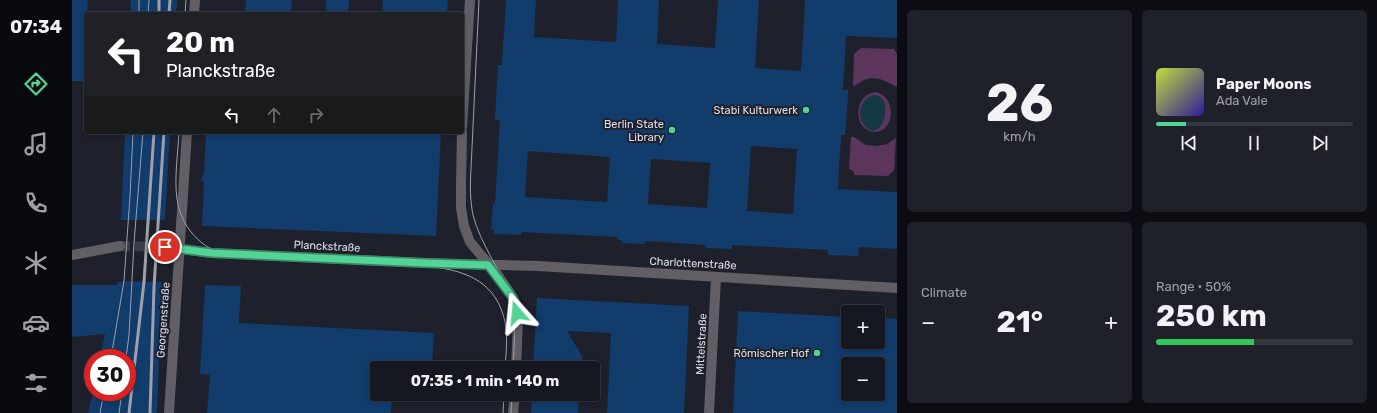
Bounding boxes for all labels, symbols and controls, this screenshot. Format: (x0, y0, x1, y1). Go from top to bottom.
text: 07:34 (10, 16, 62, 38)
text: 20 m (166, 26, 235, 59)
icon: left (100, 28, 152, 80)
text: Planckstraße (166, 60, 275, 82)
icon: directions (22, 70, 50, 98)
text: 26 (986, 72, 1053, 134)
text: Paper Moons (1216, 75, 1312, 93)
text: Ada Vale (1216, 93, 1268, 108)
icon: left (221, 104, 243, 126)
icon: ahead (263, 104, 285, 126)
icon: right (305, 104, 327, 126)
place label: Stabi Kulturwerk (713, 104, 798, 117)
marker: Stabi Kulturwerk (801, 105, 811, 115)
place label: Berlin State Library (604, 118, 664, 144)
marker: Berlin State Library (667, 125, 677, 135)
text: km/h (1003, 129, 1036, 144)
icon: music (22, 130, 50, 158)
icon: previous (1178, 132, 1200, 154)
icon: pause (1243, 132, 1265, 154)
icon: next (1309, 132, 1331, 154)
icon: phone (22, 189, 50, 217)
pin (148, 230, 182, 264)
icon: arrive (154, 236, 176, 258)
street label: Planckstraße (293, 238, 361, 255)
icon: climate (22, 249, 50, 277)
street label: Charlottenstraße (649, 255, 737, 272)
text: Range · 50% (1156, 279, 1231, 294)
street label: Georgenstraße (154, 282, 173, 358)
text: Climate (921, 285, 967, 300)
position arrow (496, 292, 538, 334)
text: 250 km (1156, 298, 1267, 334)
text: 21° (996, 304, 1043, 340)
map controls (841, 305, 885, 401)
button: + (841, 305, 885, 349)
icon: car (22, 309, 50, 337)
text: − (921, 309, 935, 336)
text: + (1104, 309, 1118, 336)
street label: Mittelstraße (693, 313, 710, 375)
place label: Römischer Hof (734, 347, 810, 360)
marker: Römischer Hof (812, 348, 822, 358)
speed limit sign: 30 (84, 349, 136, 401)
button: − (841, 357, 885, 401)
icon: filters (22, 369, 50, 397)
text: 07:35 · 1 min · 140 m (411, 372, 559, 390)

